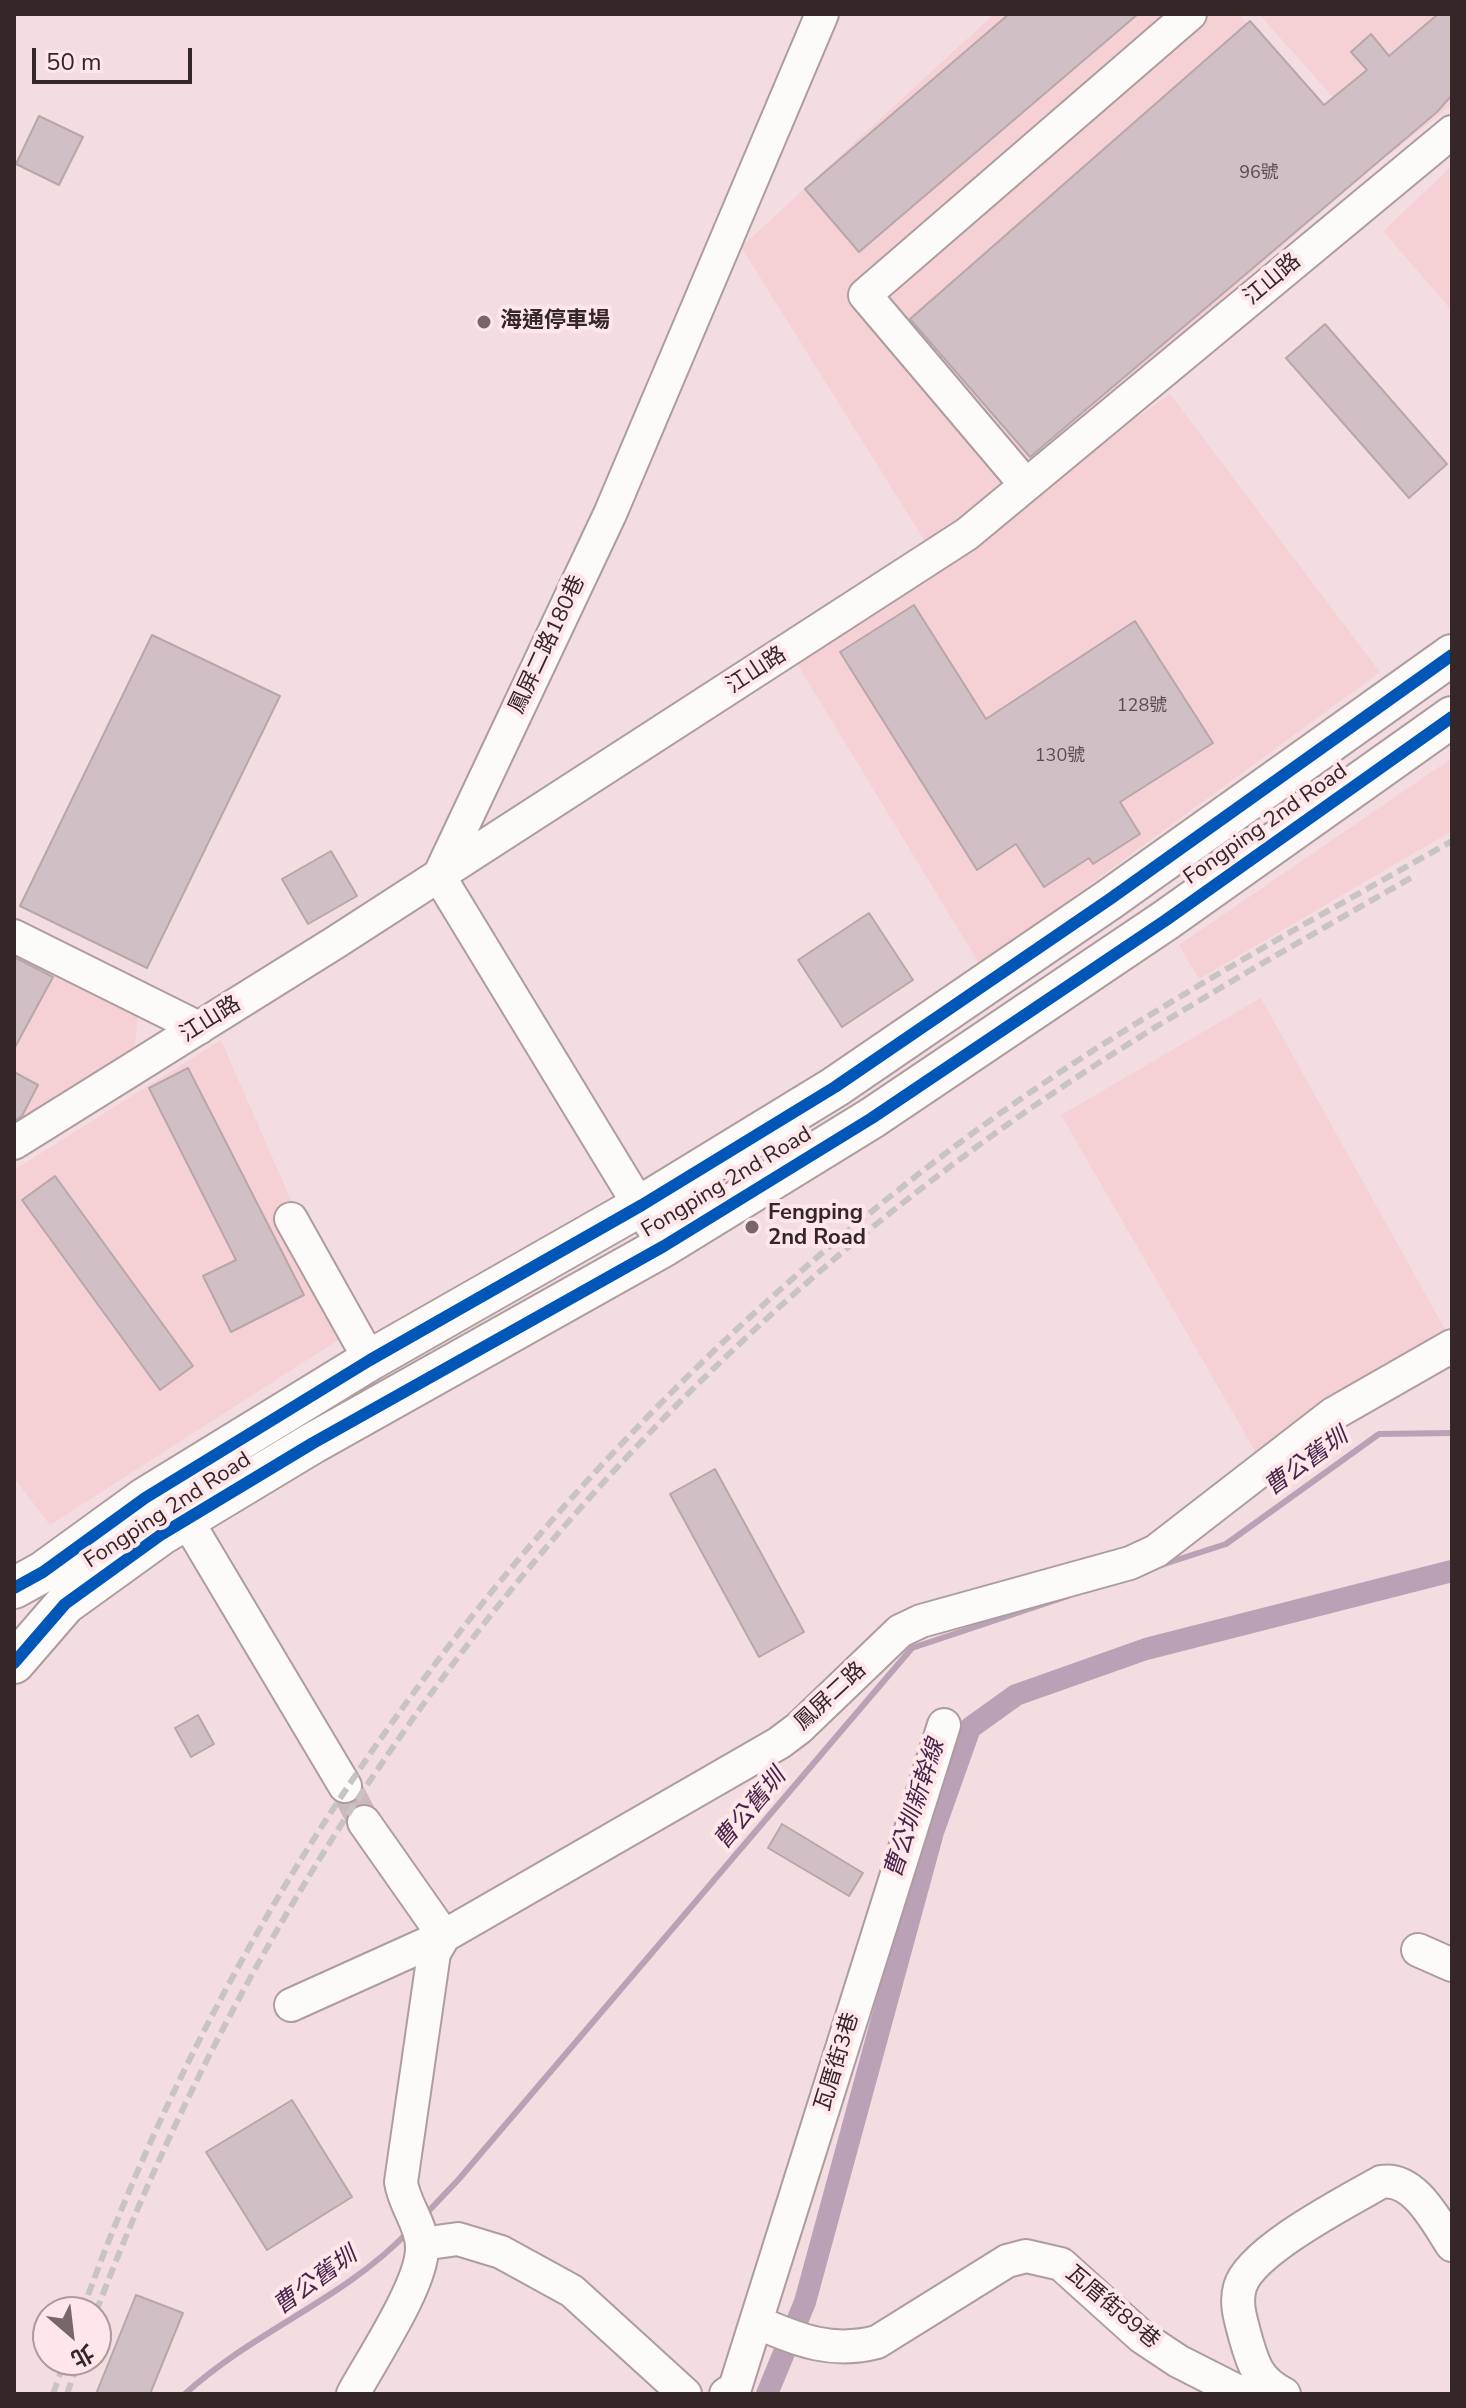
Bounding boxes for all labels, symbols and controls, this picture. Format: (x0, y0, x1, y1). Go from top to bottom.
scale bar (36, 32, 196, 82)
text: 50 m (46, 46, 102, 78)
house number: 96號 (1239, 163, 1279, 185)
street label: 江山路 (1239, 249, 1307, 311)
place label: 海通停車場 (500, 309, 610, 335)
marker: 海通停車場 (475, 313, 493, 331)
street label: 鳳屏二路180巷 (504, 572, 592, 718)
street label: 江山路 (722, 642, 792, 700)
house number: 128號 (1117, 696, 1167, 718)
house number: 130號 (1035, 746, 1085, 768)
street label: Fongping 2nd Road (1179, 759, 1353, 891)
street label: 江山路 (176, 991, 246, 1049)
street label: Fongping 2nd Road (637, 1122, 817, 1244)
place label: Fengping 2nd Road (768, 1201, 866, 1252)
marker: Fengping 2nd Road (743, 1218, 761, 1236)
water label: 曹公舊圳 (1260, 1423, 1354, 1503)
street label: Fongping 2nd Road (80, 1447, 256, 1575)
street label: 鳳屏二路 (790, 1657, 872, 1737)
water label: 曹公圳新幹線 (880, 1736, 952, 1882)
water label: 曹公舊圳 (709, 1764, 793, 1856)
street label: 瓦厝街3巷 (811, 2010, 865, 2114)
water label: 曹公舊圳 (269, 2242, 363, 2322)
street label: 瓦厝街89巷 (1060, 2261, 1164, 2355)
north arrow (32, 2296, 112, 2376)
text: 北 (66, 2337, 99, 2374)

